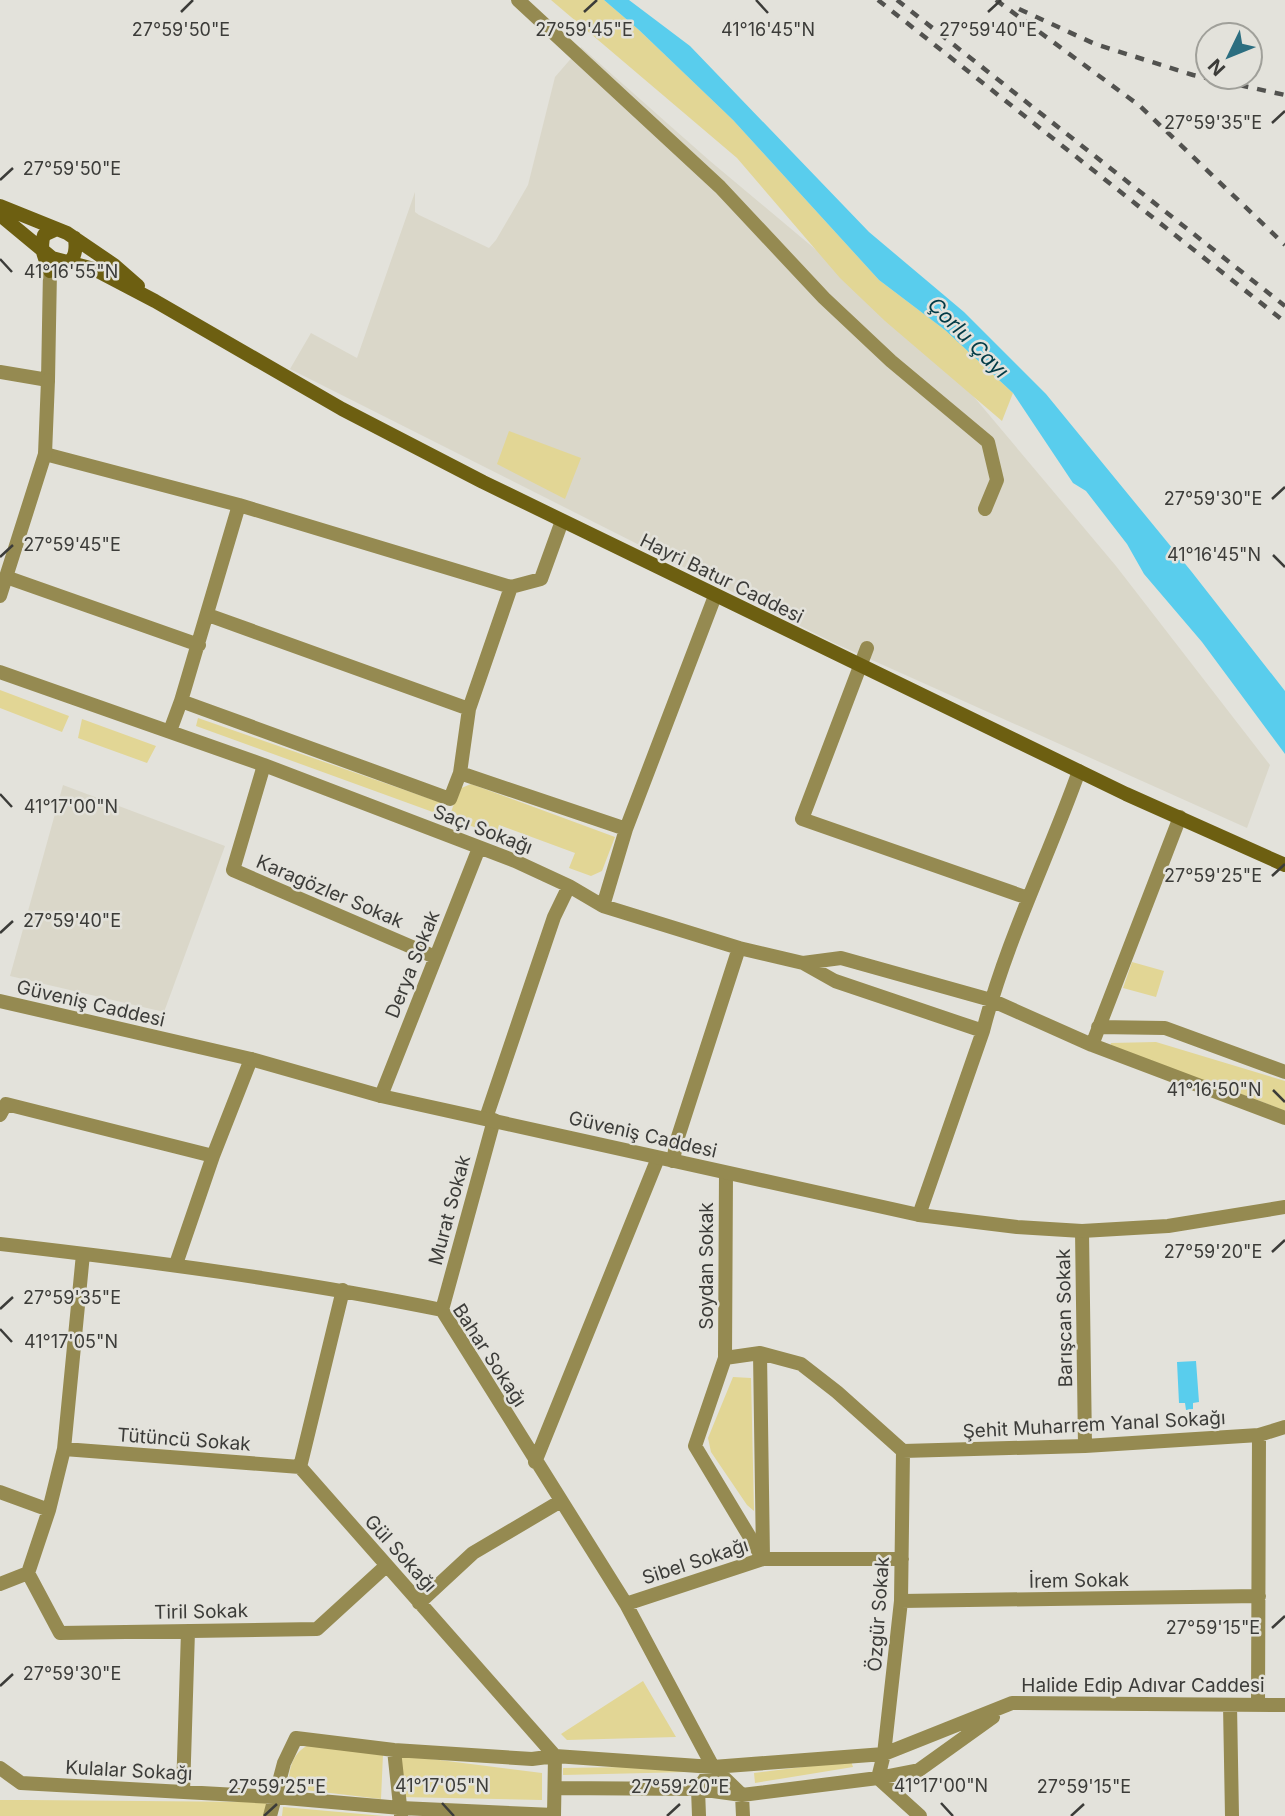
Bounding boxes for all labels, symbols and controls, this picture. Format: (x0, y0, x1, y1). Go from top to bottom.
text: 27°59'50"E (132, 19, 230, 40)
text: 27°59'45"E (535, 19, 633, 40)
text: 41°16'45"N (721, 19, 815, 40)
text: 27°59'40"E (939, 19, 1037, 40)
north arrow (1194, 21, 1264, 91)
text: N (1204, 54, 1230, 80)
text: 27°59'35"E (1164, 112, 1262, 133)
text: 27°59'50"E (23, 158, 121, 179)
text: 41°16'55"N (24, 261, 118, 282)
water label: Çorlu Çayı (923, 292, 1014, 383)
text: 27°59'30"E (1164, 488, 1262, 509)
street label: Hayri Batur Caddesi (636, 529, 807, 628)
text: 27°59'45"E (23, 534, 121, 555)
text: 41°16'45"N (1167, 544, 1261, 565)
text: 41°17'00"N (24, 796, 118, 817)
street label: Saçı Sokağı (430, 800, 536, 859)
street label: Karagözler Sokak (253, 850, 407, 933)
text: 27°59'25"E (1164, 865, 1262, 886)
street label: Derya Sokak (380, 907, 445, 1021)
text: 27°59'40"E (23, 910, 121, 931)
street label: Güveniş Caddesi (14, 975, 167, 1032)
text: 41°16'50"N (1167, 1079, 1261, 1100)
street label: Güveniş Caddesi (566, 1106, 719, 1163)
street label: Murat Sokak (424, 1152, 475, 1268)
street label: Soydan Sokak (695, 1202, 718, 1330)
text: 27°59'20"E (1164, 1241, 1262, 1262)
street label: Barışcan Sokak (1052, 1248, 1077, 1387)
text: 27°59'35"E (23, 1287, 121, 1308)
street label: Bahar Sokağı (448, 1299, 531, 1411)
text: 41°17'05"N (24, 1331, 118, 1352)
street label: Şehit Muharrem Yanal Sokağı (962, 1406, 1226, 1443)
street label: Tütüncü Sokak (116, 1423, 252, 1456)
street label: Gül Sokağı (360, 1510, 441, 1597)
street label: Sibel Sokağı (639, 1533, 751, 1589)
street label: Özgür Sokak (863, 1555, 894, 1672)
street label: İrem Sokak (1029, 1568, 1130, 1593)
street label: Tiril Sokak (154, 1599, 249, 1624)
text: 27°59'15"E (1166, 1617, 1260, 1638)
text: 27°59'30"E (23, 1663, 121, 1684)
street label: Halide Edip Adıvar Caddesi (1021, 1674, 1265, 1697)
street label: Kulalar Sokağı (65, 1756, 193, 1785)
text: 41°17'05"N (395, 1775, 489, 1796)
text: 41°17'00"N (894, 1775, 988, 1796)
text: 27°59'25"E (228, 1776, 326, 1797)
text: 27°59'20"E (631, 1776, 729, 1797)
text: 27°59'15"E (1037, 1776, 1131, 1797)

